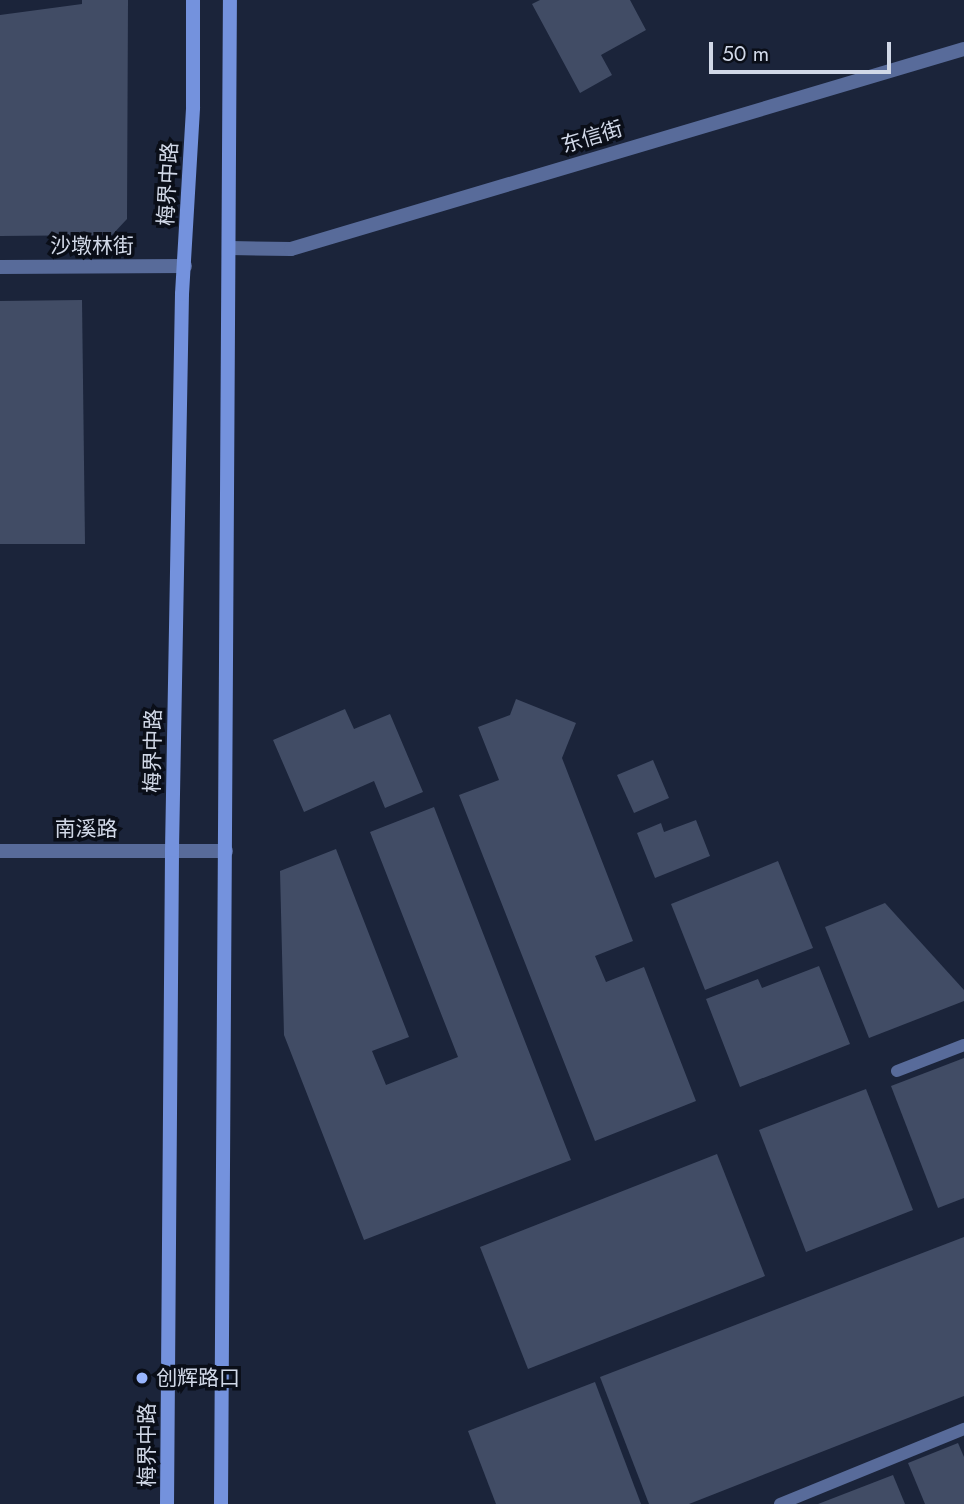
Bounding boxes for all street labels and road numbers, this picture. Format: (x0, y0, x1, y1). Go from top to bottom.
street label: 东信街 (558, 116, 626, 158)
street label: 梅界中路 (153, 141, 183, 227)
street label: 沙墩林街 (50, 233, 134, 259)
street label: 梅界中路 (140, 709, 166, 793)
street label: 南溪路 (55, 816, 117, 842)
street label: 梅界中路 (134, 1403, 160, 1487)

